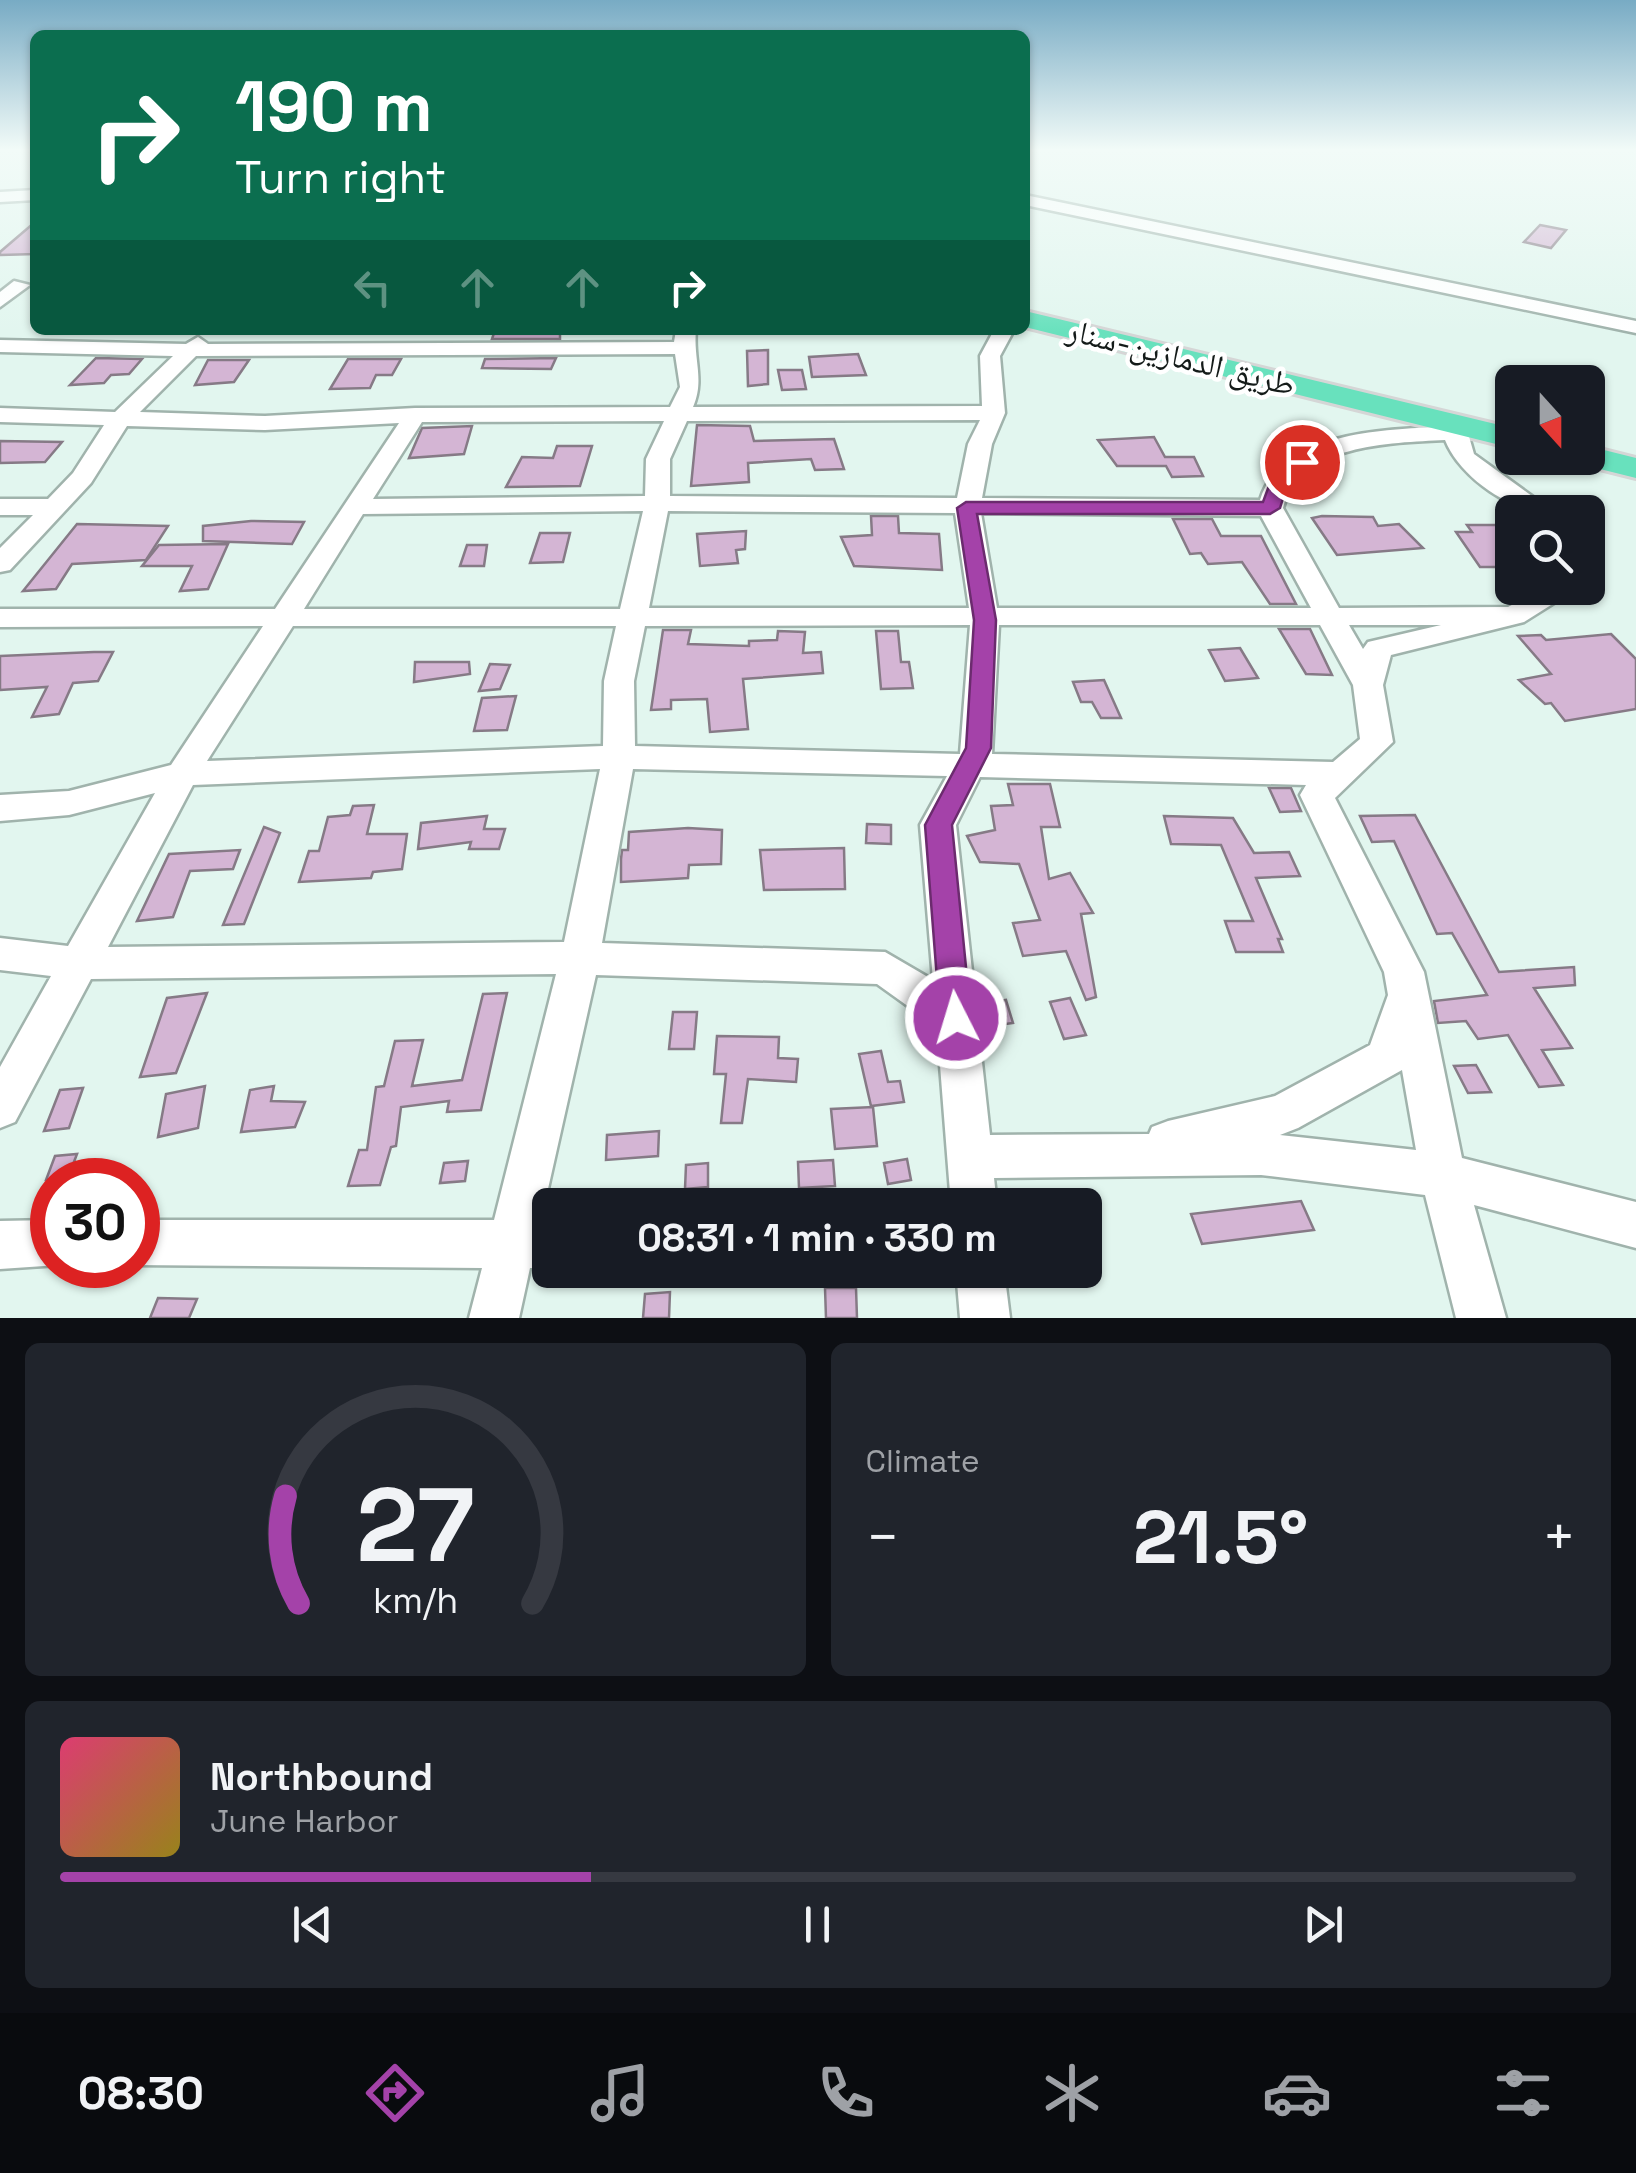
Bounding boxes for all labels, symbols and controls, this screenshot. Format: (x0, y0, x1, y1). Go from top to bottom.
text: 190 m (235, 62, 433, 151)
icon: right (70, 70, 200, 200)
text: Turn right (235, 149, 446, 206)
icon: left (345, 260, 400, 315)
icon: ahead (450, 260, 505, 315)
icon: ahead (555, 260, 610, 315)
icon: right (660, 260, 715, 315)
street label: طريق الدمازين-سنار (1062, 309, 1299, 405)
north arrow (1495, 365, 1605, 475)
map controls (1495, 365, 1605, 605)
pin (1260, 420, 1345, 505)
icon: arrive (1275, 435, 1330, 490)
button: search (1495, 495, 1605, 605)
position arrow (904, 966, 1008, 1070)
speed limit sign: 30 (30, 1158, 160, 1288)
text: 08:31 · 1 min · 330 m (637, 1214, 997, 1262)
text: Climate (866, 1441, 980, 1481)
text: 27 (356, 1459, 474, 1591)
text: 21.5° (1133, 1489, 1308, 1585)
text: − (866, 1502, 900, 1572)
text: + (1542, 1502, 1576, 1572)
text: km/h (373, 1578, 458, 1623)
text: Northbound (210, 1753, 433, 1801)
text: June Harbor (210, 1801, 398, 1841)
icon: previous (285, 1897, 340, 1952)
icon: pause (790, 1897, 845, 1952)
icon: next (1296, 1897, 1351, 1952)
icon: directions (360, 2058, 430, 2128)
icon: music (585, 2058, 655, 2128)
icon: phone (811, 2058, 881, 2128)
icon: climate (1037, 2058, 1107, 2128)
icon: car (1262, 2058, 1332, 2128)
icon: filters (1488, 2058, 1558, 2128)
text: 08:30 (78, 2065, 204, 2122)

